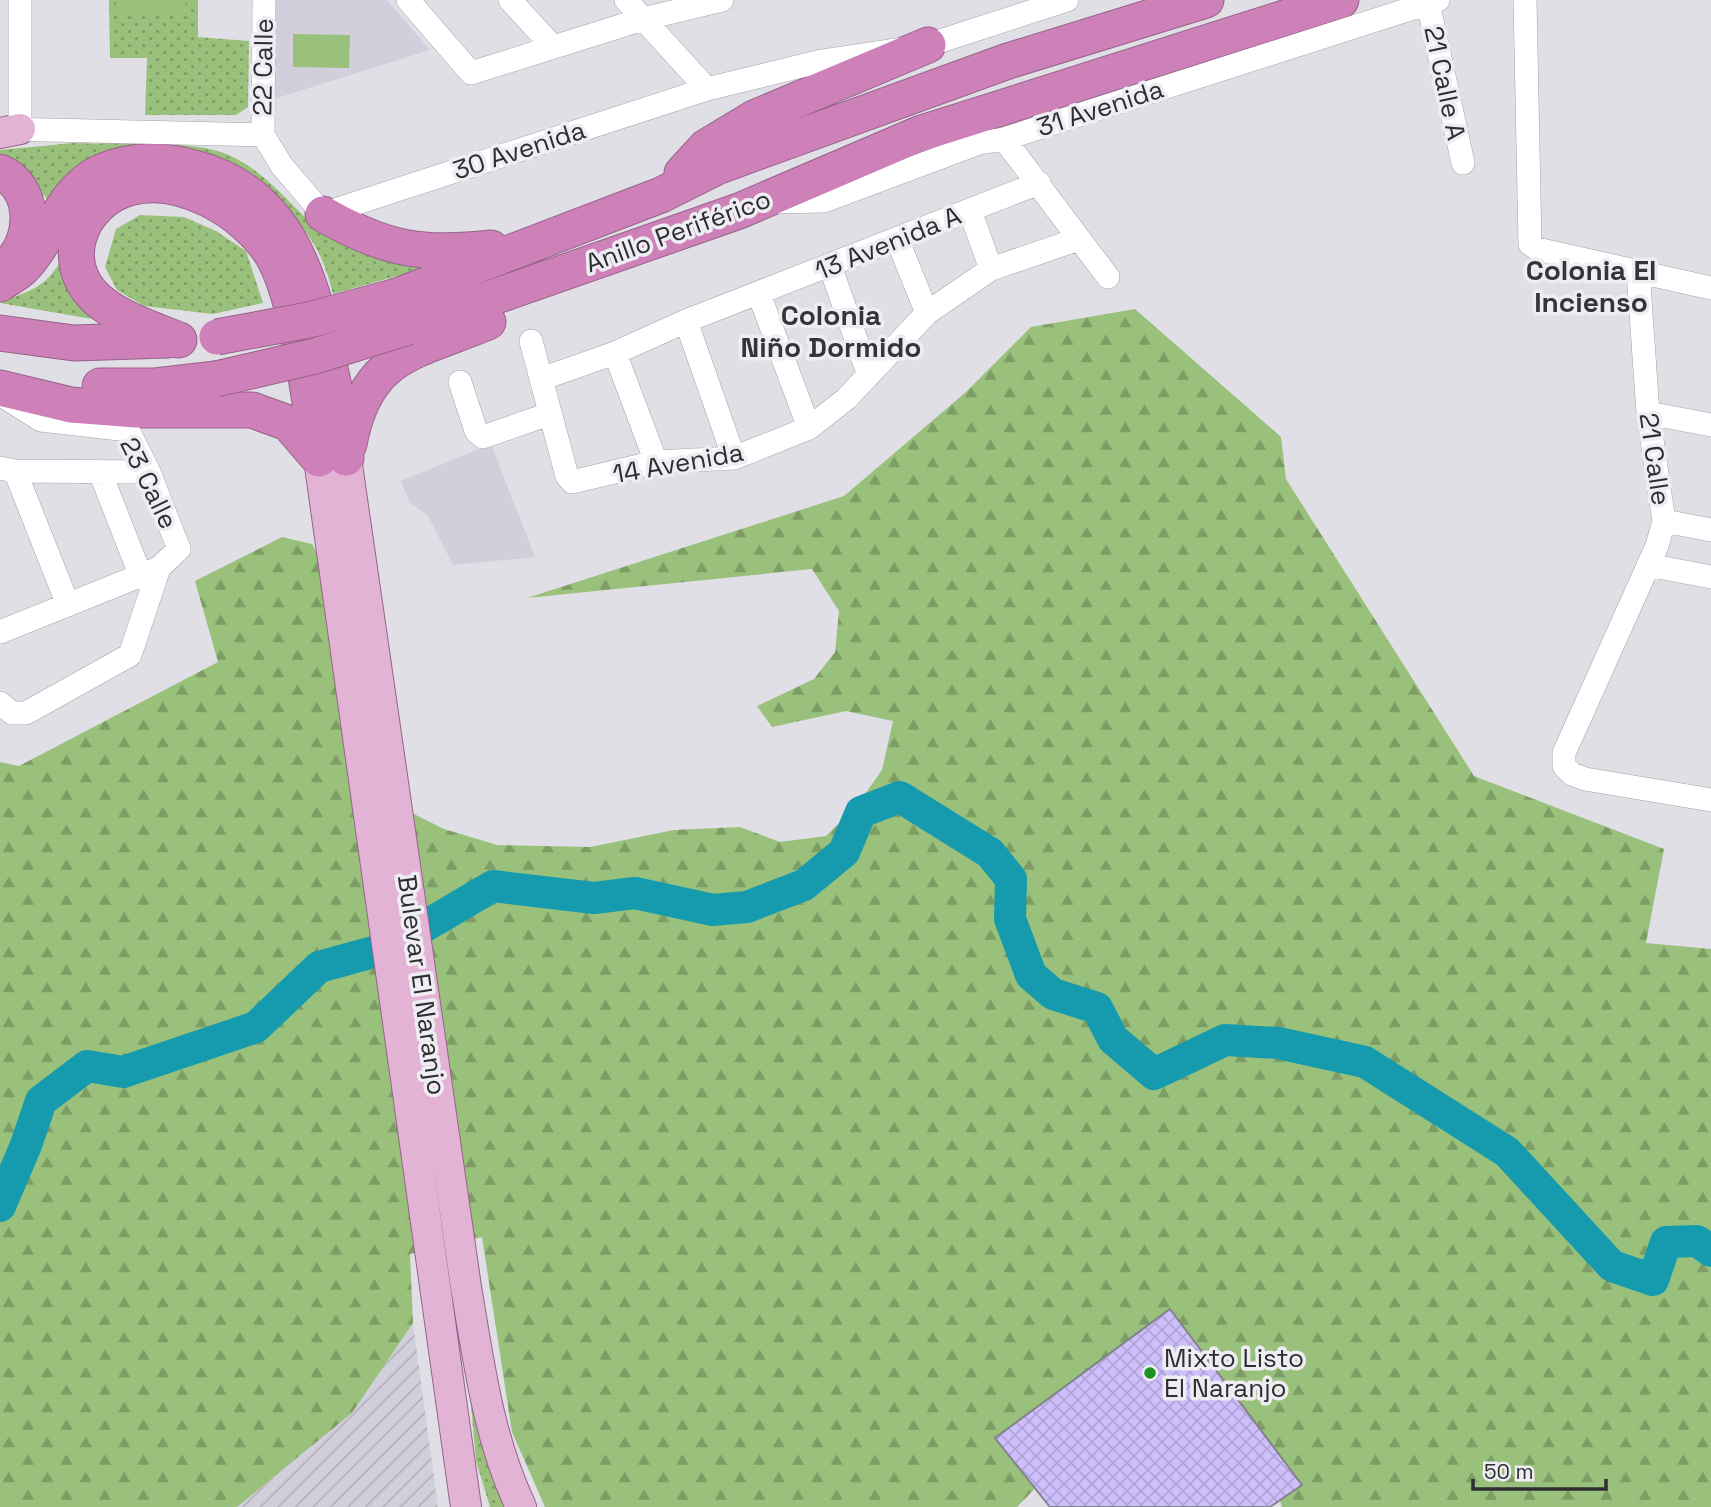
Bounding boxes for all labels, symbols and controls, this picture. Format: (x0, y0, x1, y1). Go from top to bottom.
street label: 22 Calle (245, 18, 281, 116)
street label: 21 Calle A (1416, 23, 1474, 143)
street label: 31 Avenida (1032, 72, 1168, 144)
street label: 30 Avenida (448, 113, 590, 187)
street label: Anillo Periférico (581, 182, 775, 280)
street label: 13 Avenida A (810, 198, 966, 288)
district label: Colonia El Incienso (1526, 252, 1656, 320)
district label: Colonia Niño Dormido (741, 297, 921, 365)
street label: 21 Calle (1632, 411, 1678, 507)
street label: 23 Calle (112, 432, 186, 534)
street label: 14 Avenida (610, 435, 746, 491)
street label: Bulevar El Naranjo (390, 873, 454, 1097)
place label: Mixto Listo El Naranjo (1164, 1341, 1304, 1405)
marker: Mixto Listo El Naranjo (1142, 1365, 1158, 1381)
scale bar (1473, 1448, 1606, 1492)
text: 50 m (1484, 1458, 1534, 1485)

